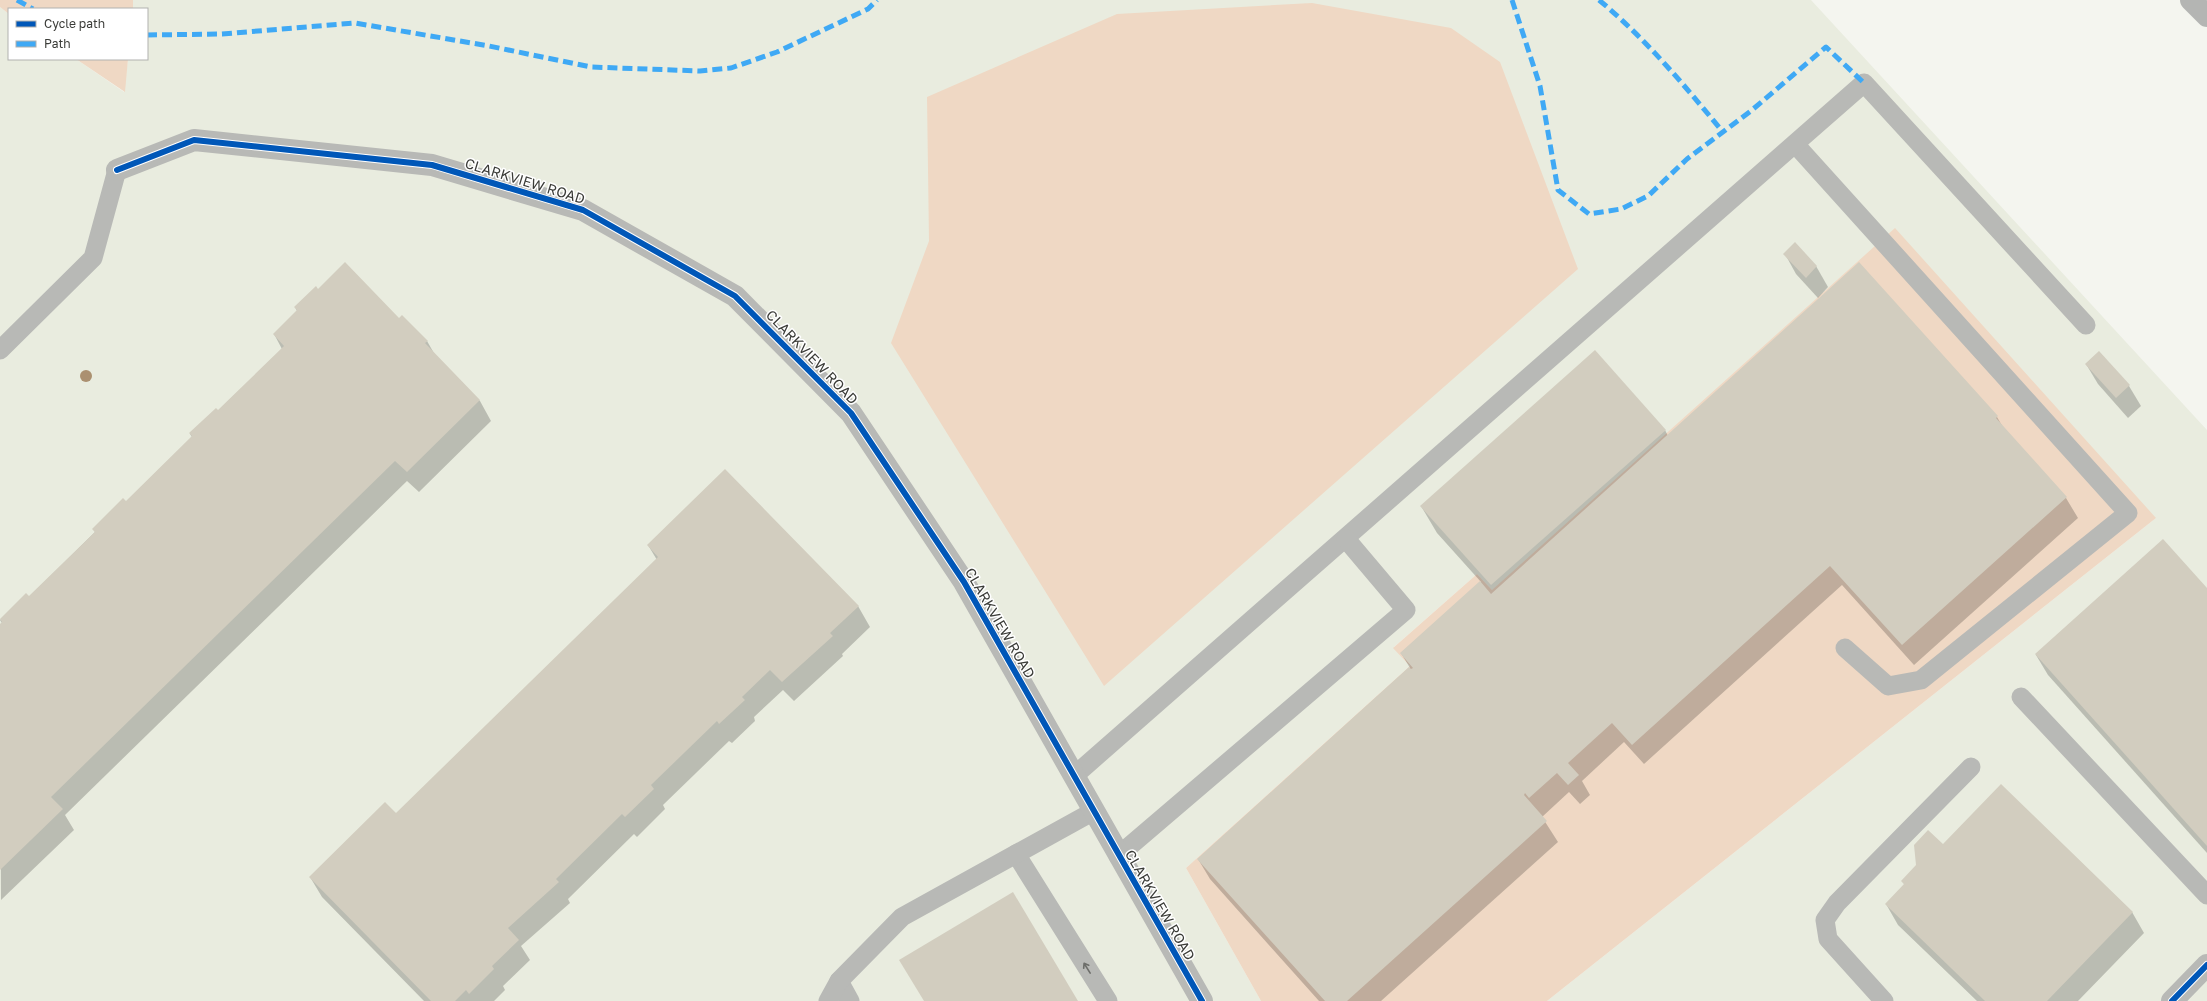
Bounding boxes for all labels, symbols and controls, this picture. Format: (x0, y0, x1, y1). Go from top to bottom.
legend (8, 8, 148, 60)
text: Cycle path (44, 16, 105, 31)
text: Path (44, 36, 71, 51)
street label: CLARKVIEW ROAD (463, 154, 587, 207)
street label: CLARKVIEW ROAD (763, 306, 862, 407)
street label: CLARKVIEW ROAD (962, 565, 1039, 681)
street label: CLARKVIEW ROAD (1122, 847, 1199, 963)
one-way arrow (1083, 963, 1091, 974)

